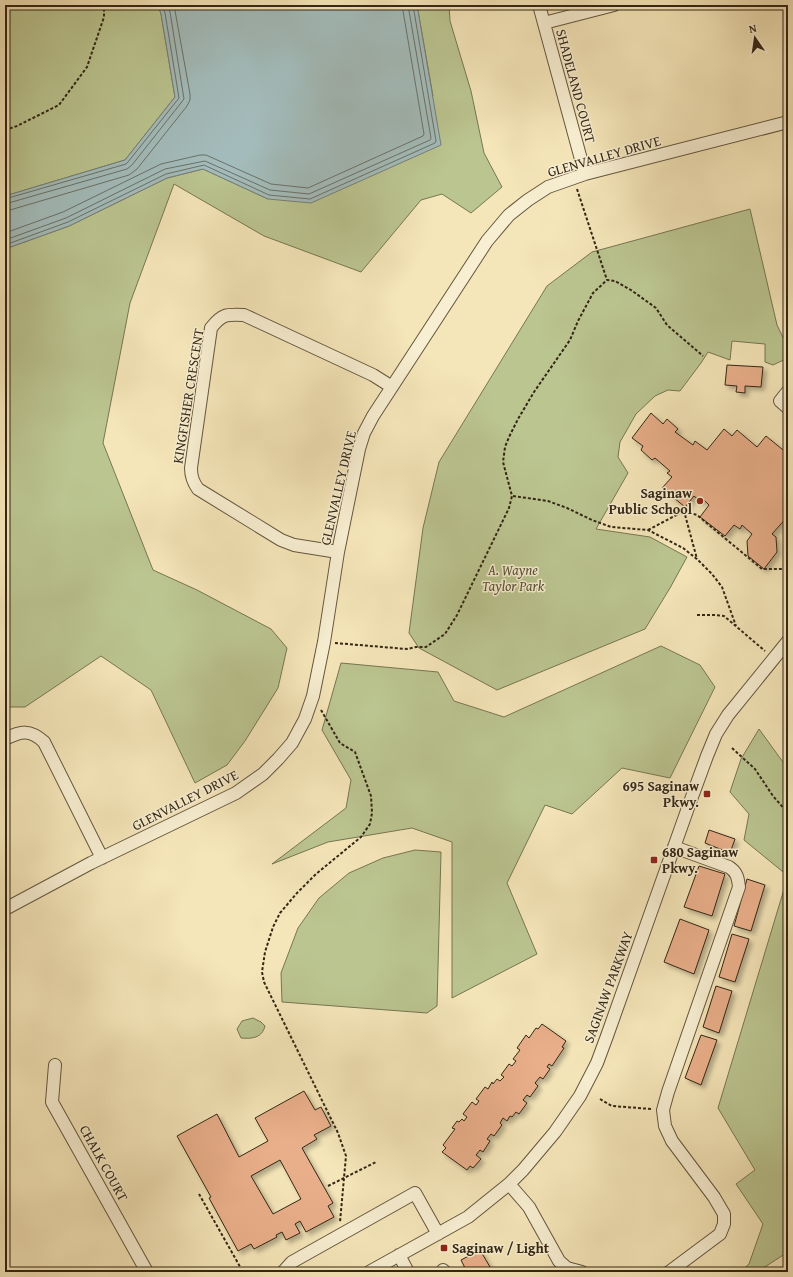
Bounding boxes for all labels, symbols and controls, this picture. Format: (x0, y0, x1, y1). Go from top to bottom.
north arrow (735, 18, 775, 58)
text: N (747, 19, 759, 37)
street label: SHADELAND COURT (551, 27, 601, 145)
street label: GLENVALLEY DRIVE (545, 130, 663, 182)
street label: KINGFISHER CRESCENT (167, 327, 209, 465)
street label: GLENVALLEY DRIVE (315, 429, 361, 547)
place label: Saginaw Public School (609, 483, 693, 519)
marker: Saginaw Public School (695, 496, 705, 506)
park label: A. Wayne Taylor Park (482, 560, 545, 596)
street label: GLENVALLEY DRIVE (128, 765, 242, 835)
place label: 695 Saginaw Pkwy. (623, 776, 700, 812)
marker: 695 Saginaw Pkwy. (702, 789, 712, 799)
place label: 680 Saginaw Pkwy. (662, 842, 739, 878)
marker: 680 Saginaw Pkwy. (649, 855, 659, 865)
street label: SAGINAW PARKWAY (579, 928, 638, 1046)
street label: CHALK COURT (75, 1121, 133, 1205)
place label: Saginaw / Light (452, 1238, 550, 1258)
marker: Saginaw / Light (439, 1243, 449, 1253)

